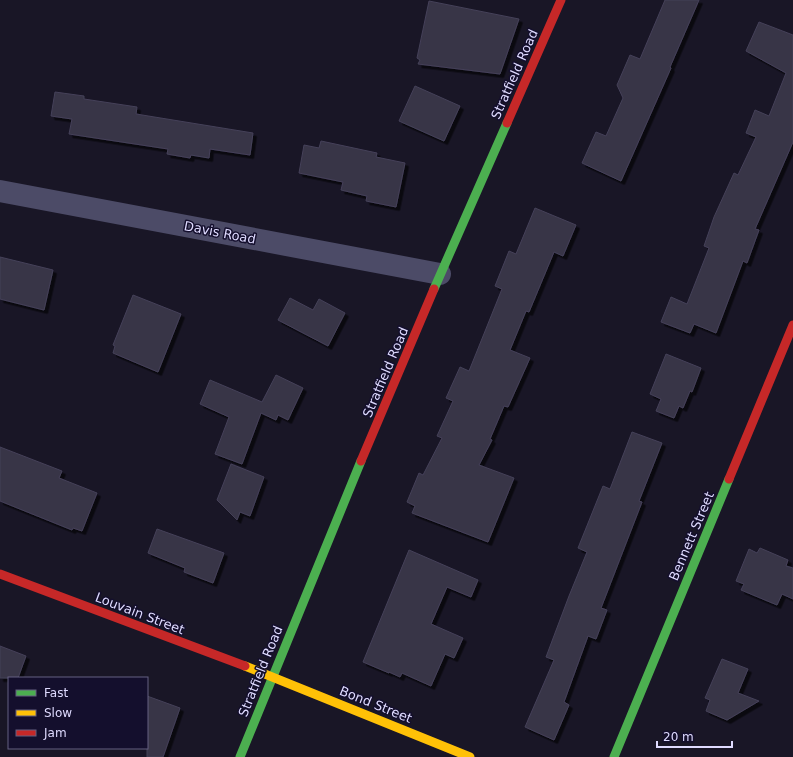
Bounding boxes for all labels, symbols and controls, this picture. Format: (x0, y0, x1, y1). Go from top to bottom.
street label: Stratfield Road (488, 27, 541, 121)
street label: Davis Road (183, 218, 257, 247)
street label: Stratfield Road (360, 325, 411, 420)
street label: Bennett Street (666, 489, 717, 583)
street label: Louvain Street (93, 590, 187, 637)
street label: Stratfield Road (235, 624, 286, 719)
legend (8, 677, 148, 749)
street label: Bond Street (337, 683, 414, 726)
text: Fast (44, 686, 68, 700)
text: Slow (44, 706, 72, 720)
scale bar (657, 723, 732, 749)
text: Jam (43, 726, 67, 740)
text: 20 m (663, 730, 694, 744)

